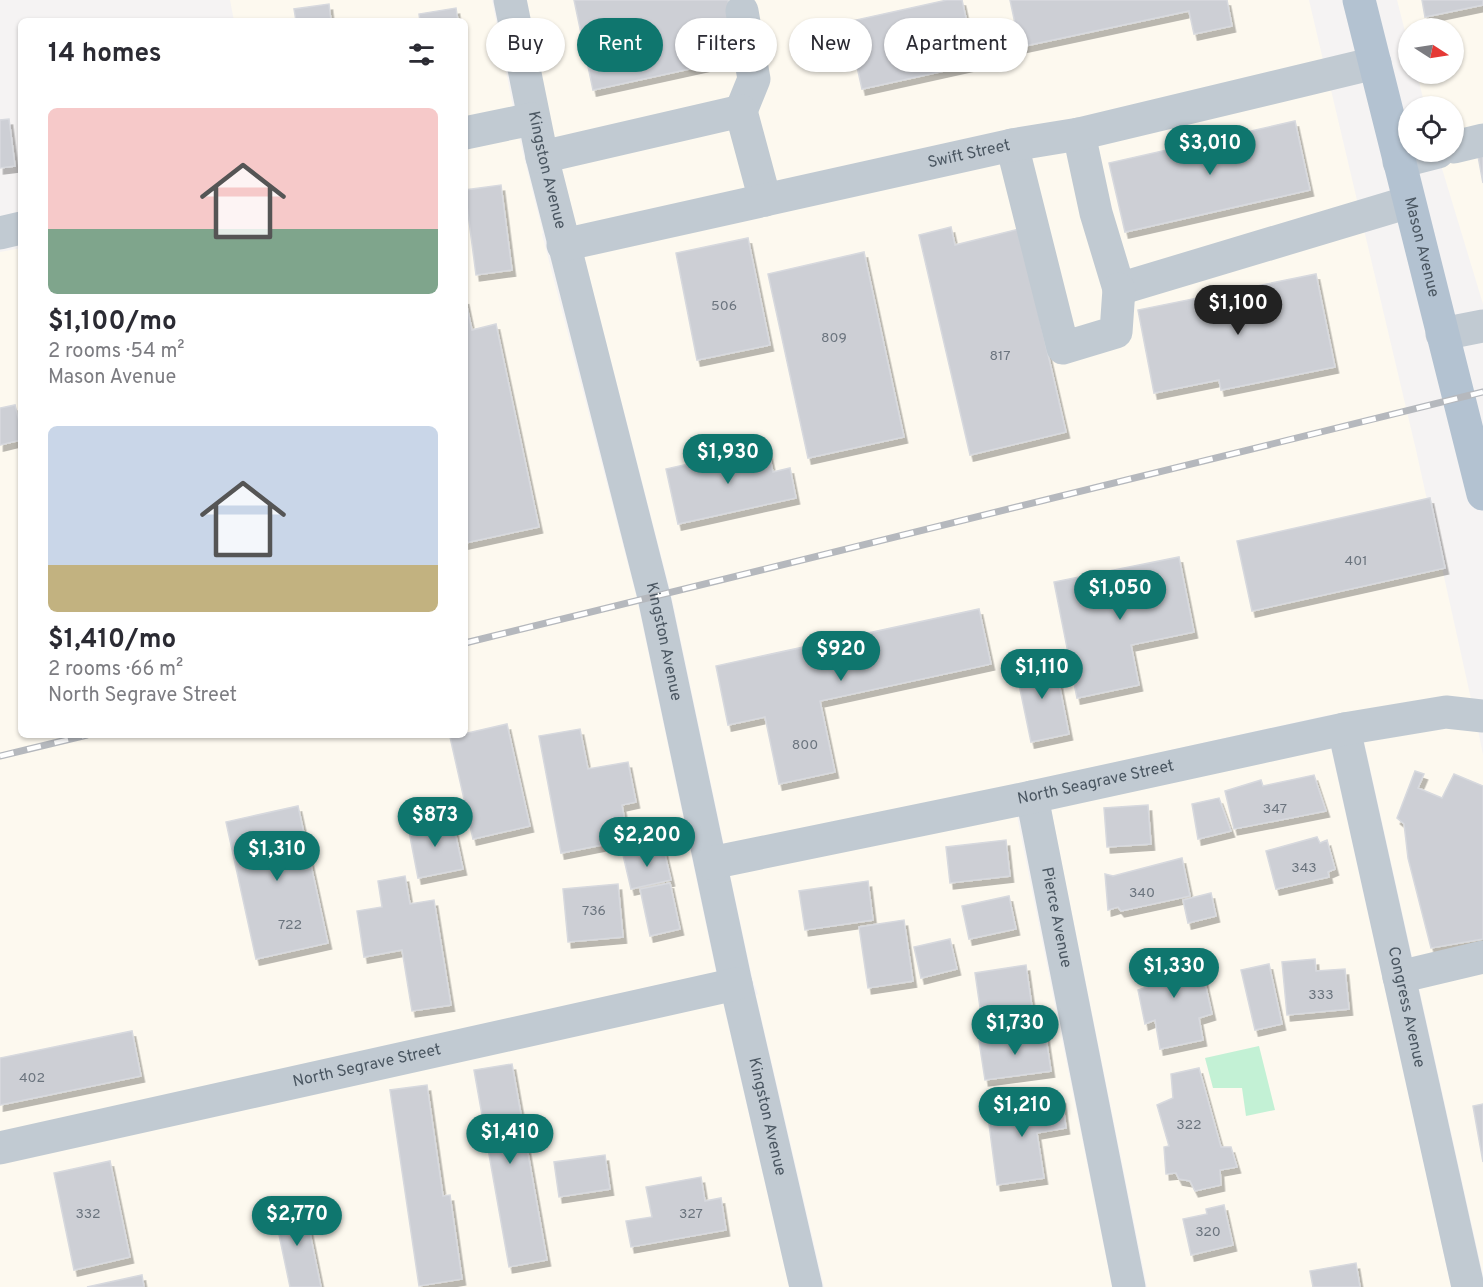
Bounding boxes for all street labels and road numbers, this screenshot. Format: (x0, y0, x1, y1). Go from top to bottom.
street label: Kingston Avenue (523, 109, 570, 231)
street label: Swift Street (926, 136, 1012, 173)
street label: Mason Avenue (1399, 195, 1443, 300)
street label: Kingston Avenue (641, 580, 686, 703)
street label: North Seagrave Street (1016, 756, 1176, 810)
street label: Pierce Avenue (1036, 866, 1076, 970)
street label: Congress Avenue (1383, 945, 1429, 1070)
street label: North Segrave Street (291, 1040, 443, 1092)
street label: Kingston Avenue (743, 1056, 790, 1178)

